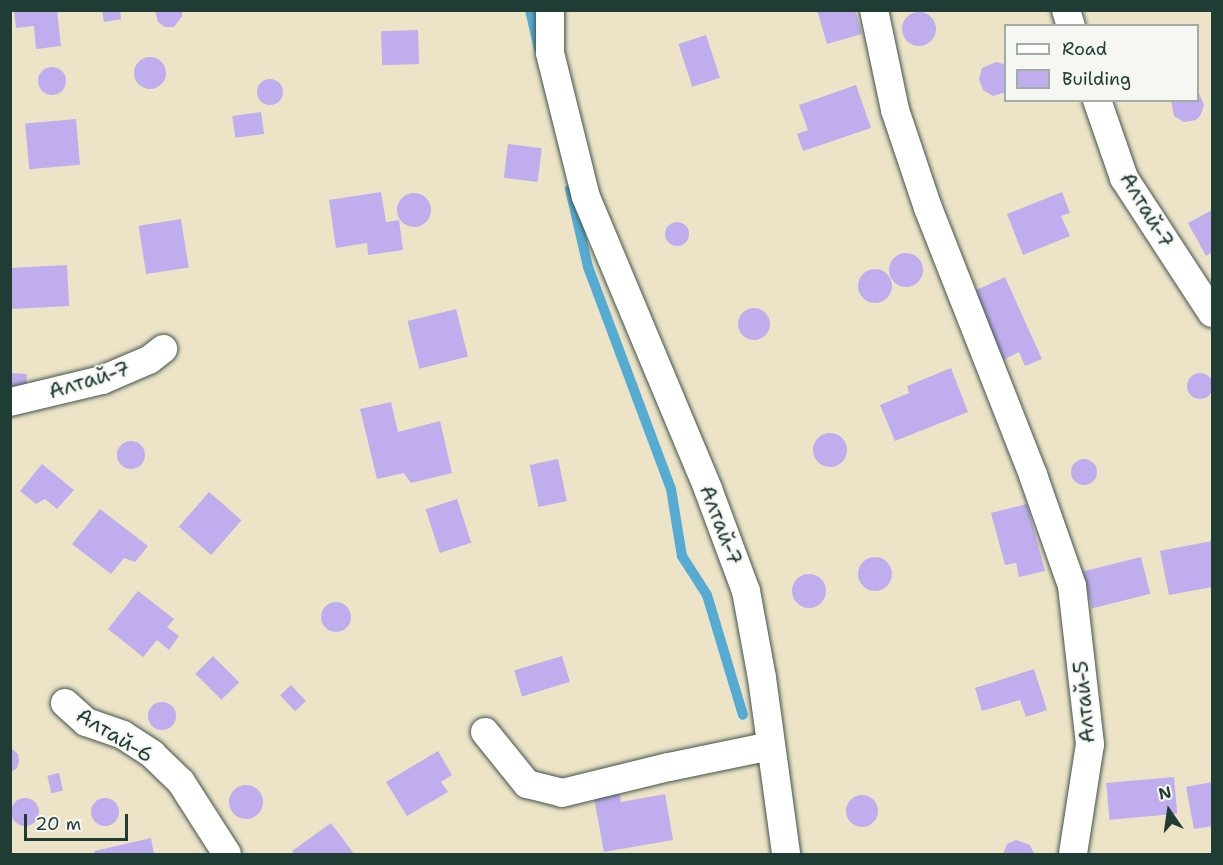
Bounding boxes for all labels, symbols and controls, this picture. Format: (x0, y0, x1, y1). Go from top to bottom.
legend (1004, 24, 1199, 102)
text: Road (1062, 37, 1107, 61)
text: Building (1062, 67, 1131, 91)
street label: Алтай-7 (1115, 168, 1179, 252)
street label: Алтай-7 (45, 356, 133, 404)
street label: Алтай-7 (694, 481, 748, 569)
street label: Алтай-5 (1068, 660, 1100, 744)
street label: Алтай-6 (72, 702, 158, 768)
north arrow (1139, 781, 1199, 841)
text: N (1156, 781, 1173, 805)
scale bar (27, 802, 130, 840)
text: 20 m (35, 812, 81, 836)

